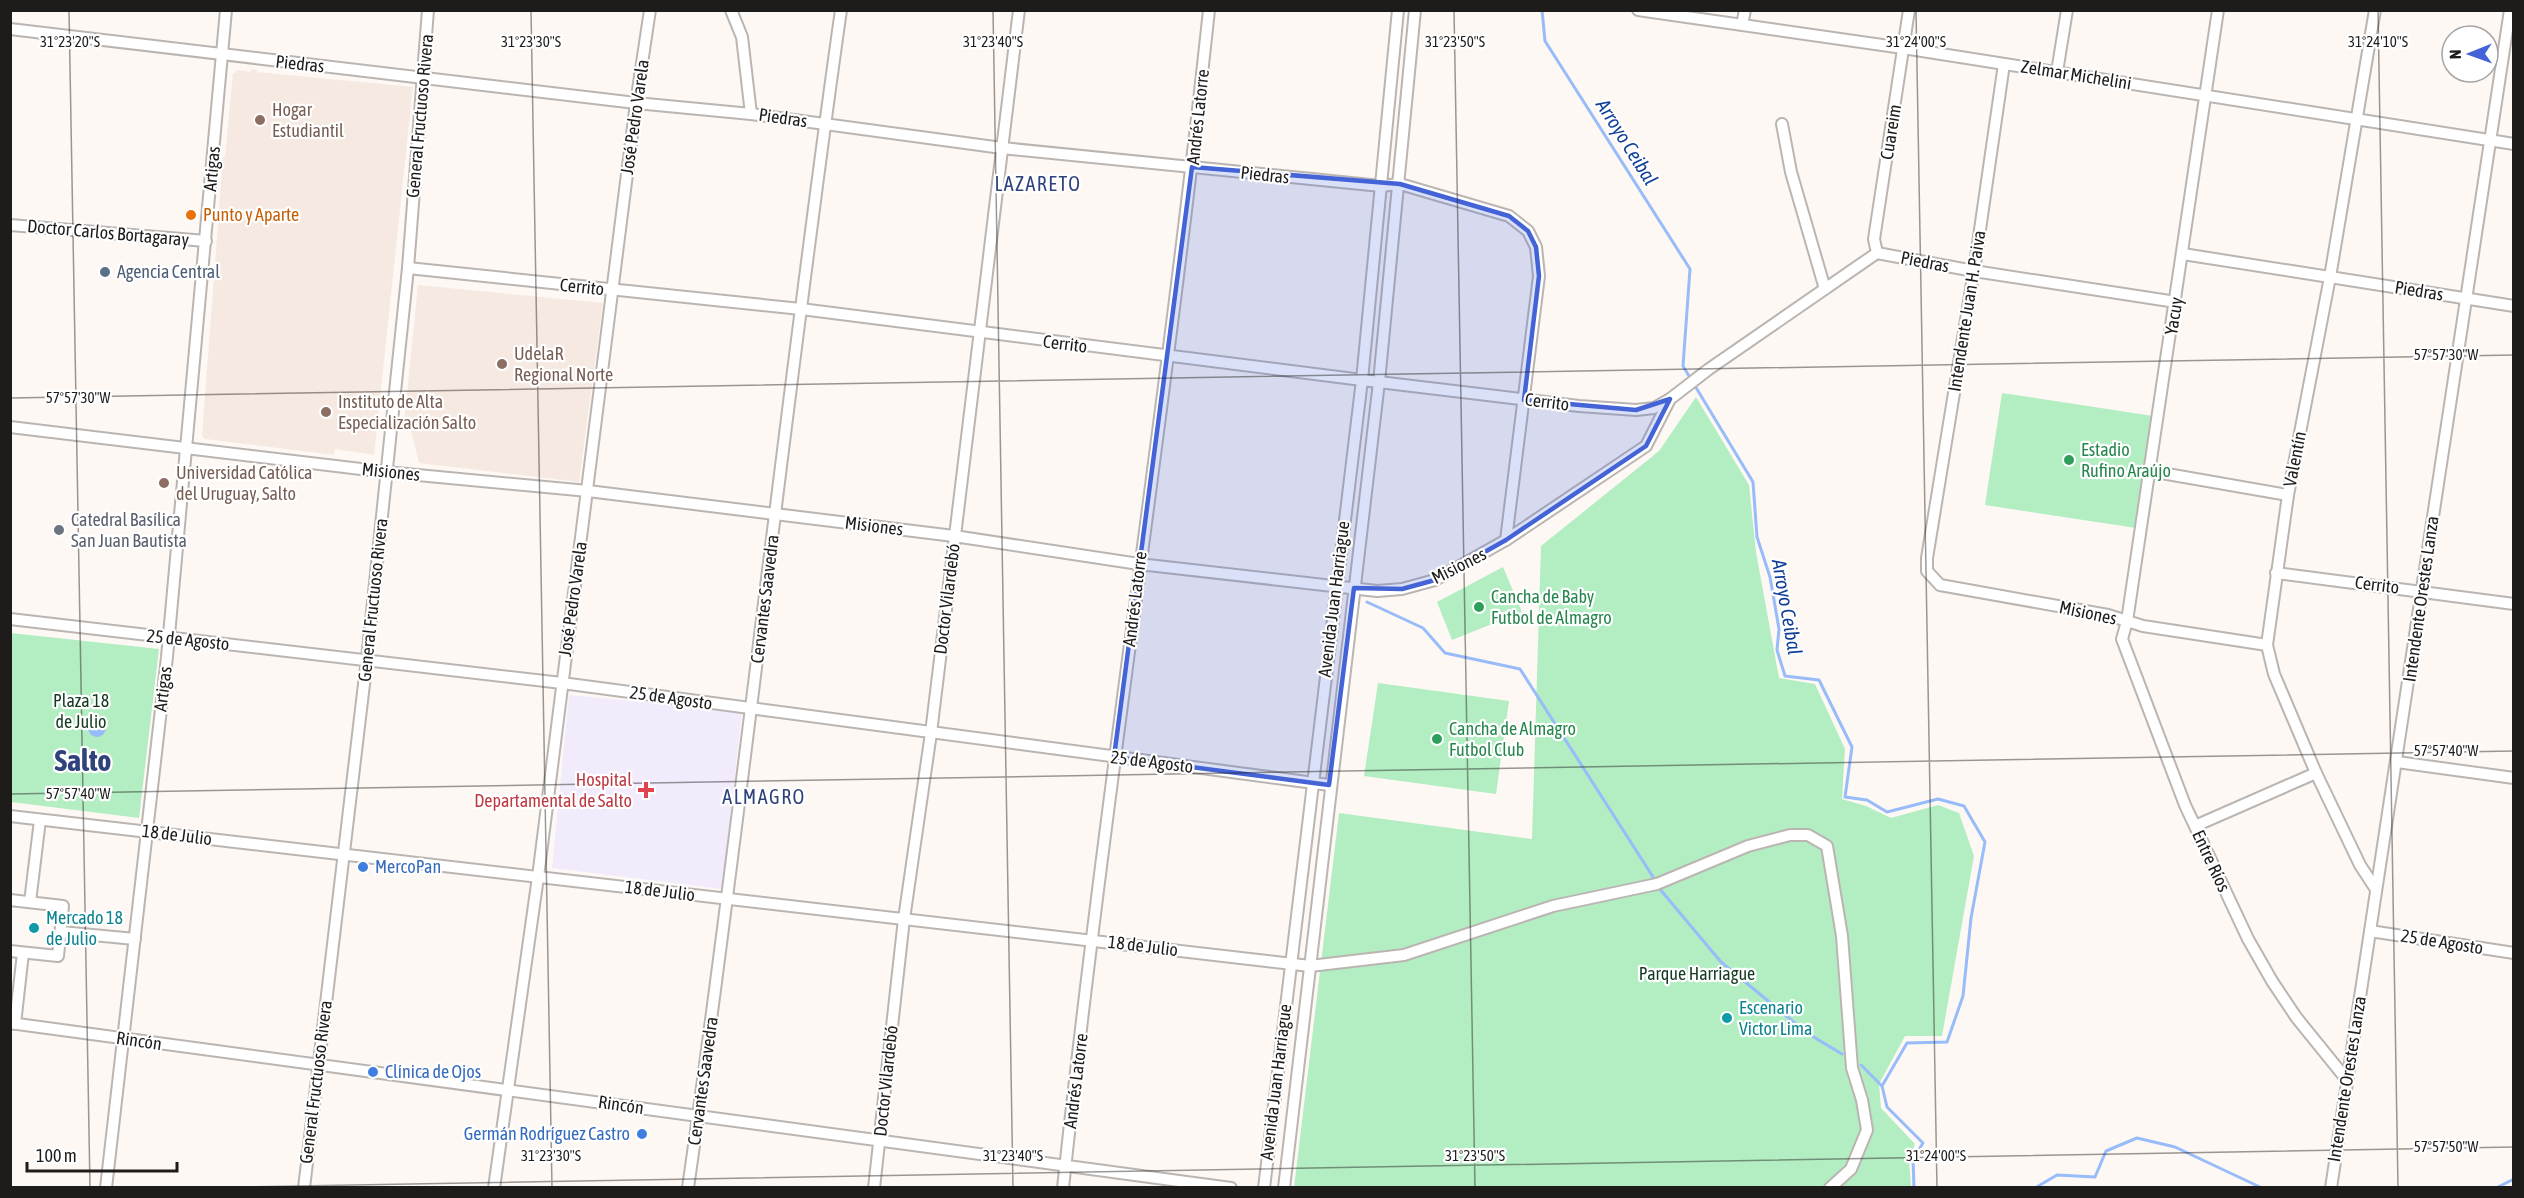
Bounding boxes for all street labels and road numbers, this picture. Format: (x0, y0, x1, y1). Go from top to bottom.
street label: General Fructuoso Rivera (402, 33, 437, 199)
street label: Piedras (275, 51, 325, 77)
street label: Zelmar Michelini (2019, 55, 2133, 94)
street label: José Pedro Varela (616, 58, 653, 176)
street label: Andrés Latorre (1182, 68, 1213, 166)
street label: Cuareim (1876, 103, 1905, 161)
street label: Piedras (757, 104, 809, 131)
street label: Artigas (199, 145, 224, 192)
street label: Piedras (1240, 162, 1290, 188)
street label: Doctor Carlos Bortagaray (26, 215, 190, 250)
street label: Intendente Juan H. Paiva (1943, 229, 1990, 393)
street label: Piedras (1899, 247, 1951, 276)
street label: Cerrito (559, 274, 605, 299)
street label: Piedras (2393, 276, 2445, 305)
street label: Yacuy (2160, 295, 2187, 336)
street label: Cerrito (1042, 330, 1088, 357)
street label: Cerrito (1524, 388, 1570, 415)
street label: Valentín (2279, 429, 2310, 488)
street label: Misiones (361, 458, 421, 485)
street label: Misiones (844, 512, 904, 539)
street label: Intendente Orestes Lanza (2398, 515, 2443, 683)
street label: General Fructuoso Rivera (353, 517, 392, 683)
street label: Avenida Juan Harriague (1314, 520, 1353, 678)
street label: Cervantes Saavedra (746, 533, 783, 664)
street label: José Pedro Varela (554, 540, 591, 658)
street label: Doctor Vilardebó (929, 542, 964, 656)
street label: Misiones (1428, 543, 1490, 588)
street label: Andrés Latorre (1118, 550, 1151, 648)
street label: Cerrito (2354, 571, 2400, 598)
street label: Misiones (2057, 596, 2119, 629)
street label: 25 de Agosto (146, 625, 230, 654)
street label: Artigas (149, 665, 176, 713)
street label: 25 de Agosto (628, 681, 714, 714)
street label: 25 de Agosto (1110, 746, 1195, 777)
street label: 18 de Julio (141, 820, 213, 849)
street label: Entre Ríos (2188, 827, 2235, 895)
street label: 18 de Julio (624, 876, 696, 905)
street label: 25 de Agosto (2399, 925, 2485, 958)
street label: 18 de Julio (1107, 931, 1179, 960)
street label: Intendente Orestes Lanza (2323, 995, 2370, 1163)
street label: General Fructuoso Rivera (295, 999, 336, 1165)
street label: Avenida Juan Harriague (1256, 1003, 1295, 1161)
street label: Cervantes Saavedra (683, 1015, 722, 1146)
street label: Doctor Vilardebó (869, 1024, 902, 1138)
street label: Rincón (115, 1027, 163, 1054)
street label: Andrés Latorre (1059, 1032, 1092, 1130)
street label: Rincón (597, 1091, 645, 1118)

